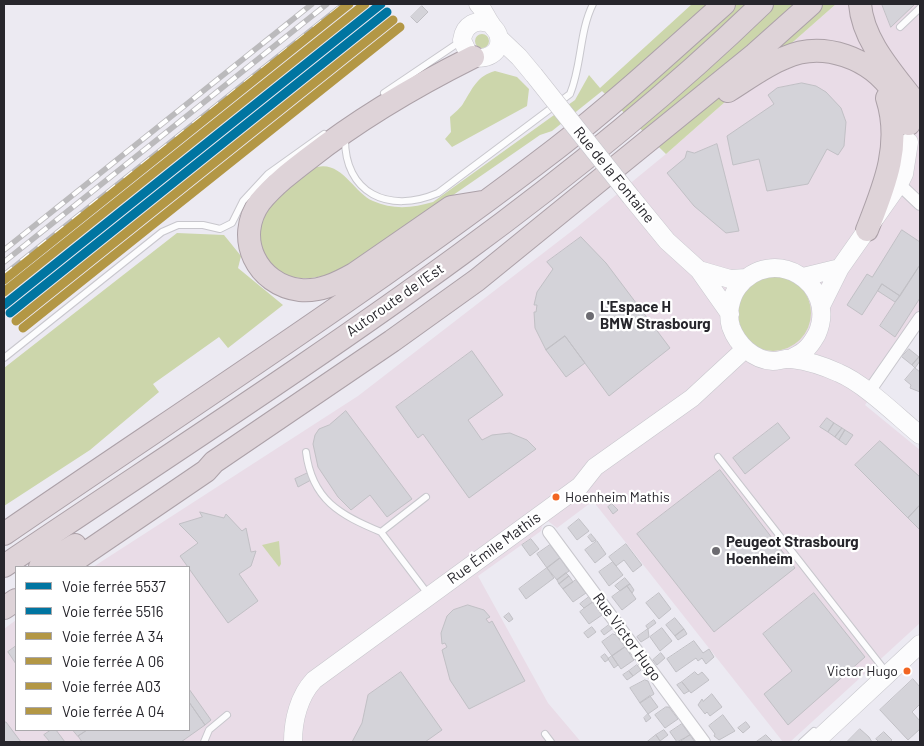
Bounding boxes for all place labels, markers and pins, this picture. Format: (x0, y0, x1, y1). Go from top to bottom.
place label: L'Espace H BMW Strasbourg (600, 298, 711, 333)
marker: L'Espace H BMW Strasbourg (584, 310, 596, 322)
place label: Hoenheim Mathis (565, 489, 670, 505)
marker: Hoenheim Mathis (551, 492, 561, 502)
place label: Peugeot Strasbourg Hoenheim (726, 533, 859, 568)
marker: Peugeot Strasbourg Hoenheim (710, 545, 722, 557)
place label: Victor Hugo (827, 663, 898, 679)
marker: Victor Hugo (902, 666, 912, 676)

